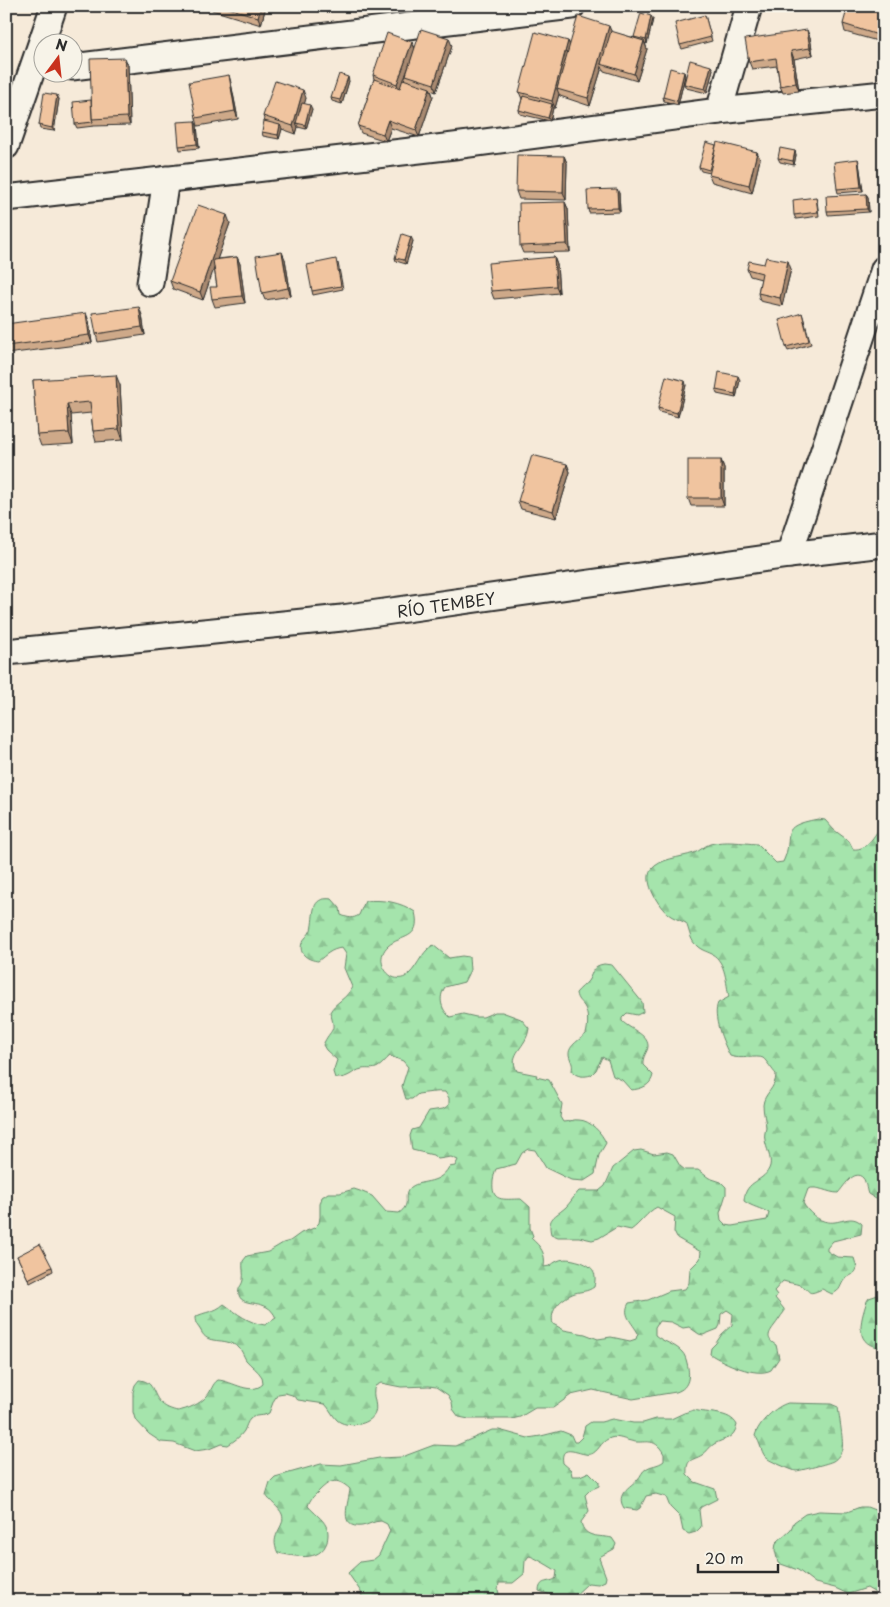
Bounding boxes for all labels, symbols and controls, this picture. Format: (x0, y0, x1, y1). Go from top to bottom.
north arrow (32, 32, 82, 82)
text: N (53, 33, 70, 57)
street label: RÍO TEMBEY (395, 585, 497, 623)
scale bar (698, 1542, 778, 1574)
text: 20 m (705, 1546, 744, 1569)

